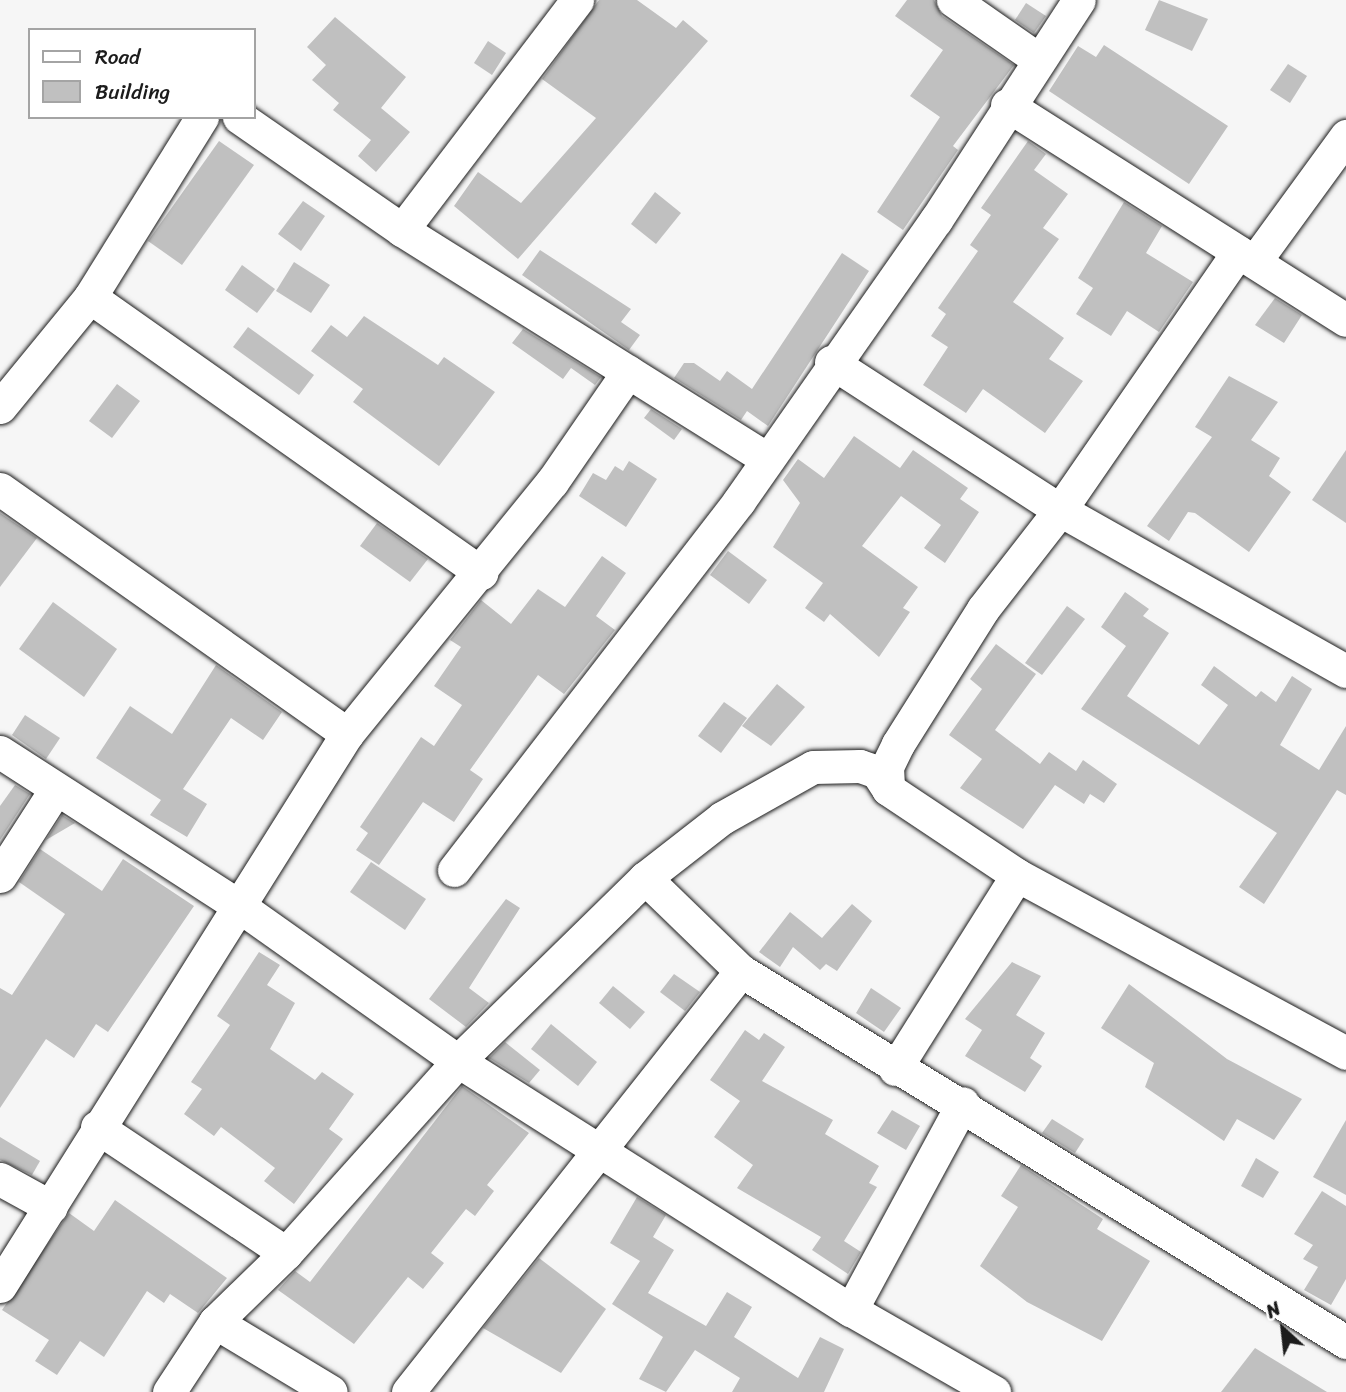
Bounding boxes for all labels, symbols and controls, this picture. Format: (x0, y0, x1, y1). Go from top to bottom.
legend (28, 28, 256, 119)
text: Road (95, 38, 140, 76)
text: Building (95, 73, 170, 111)
text: N (1260, 1292, 1287, 1328)
north arrow (1248, 1294, 1318, 1364)

